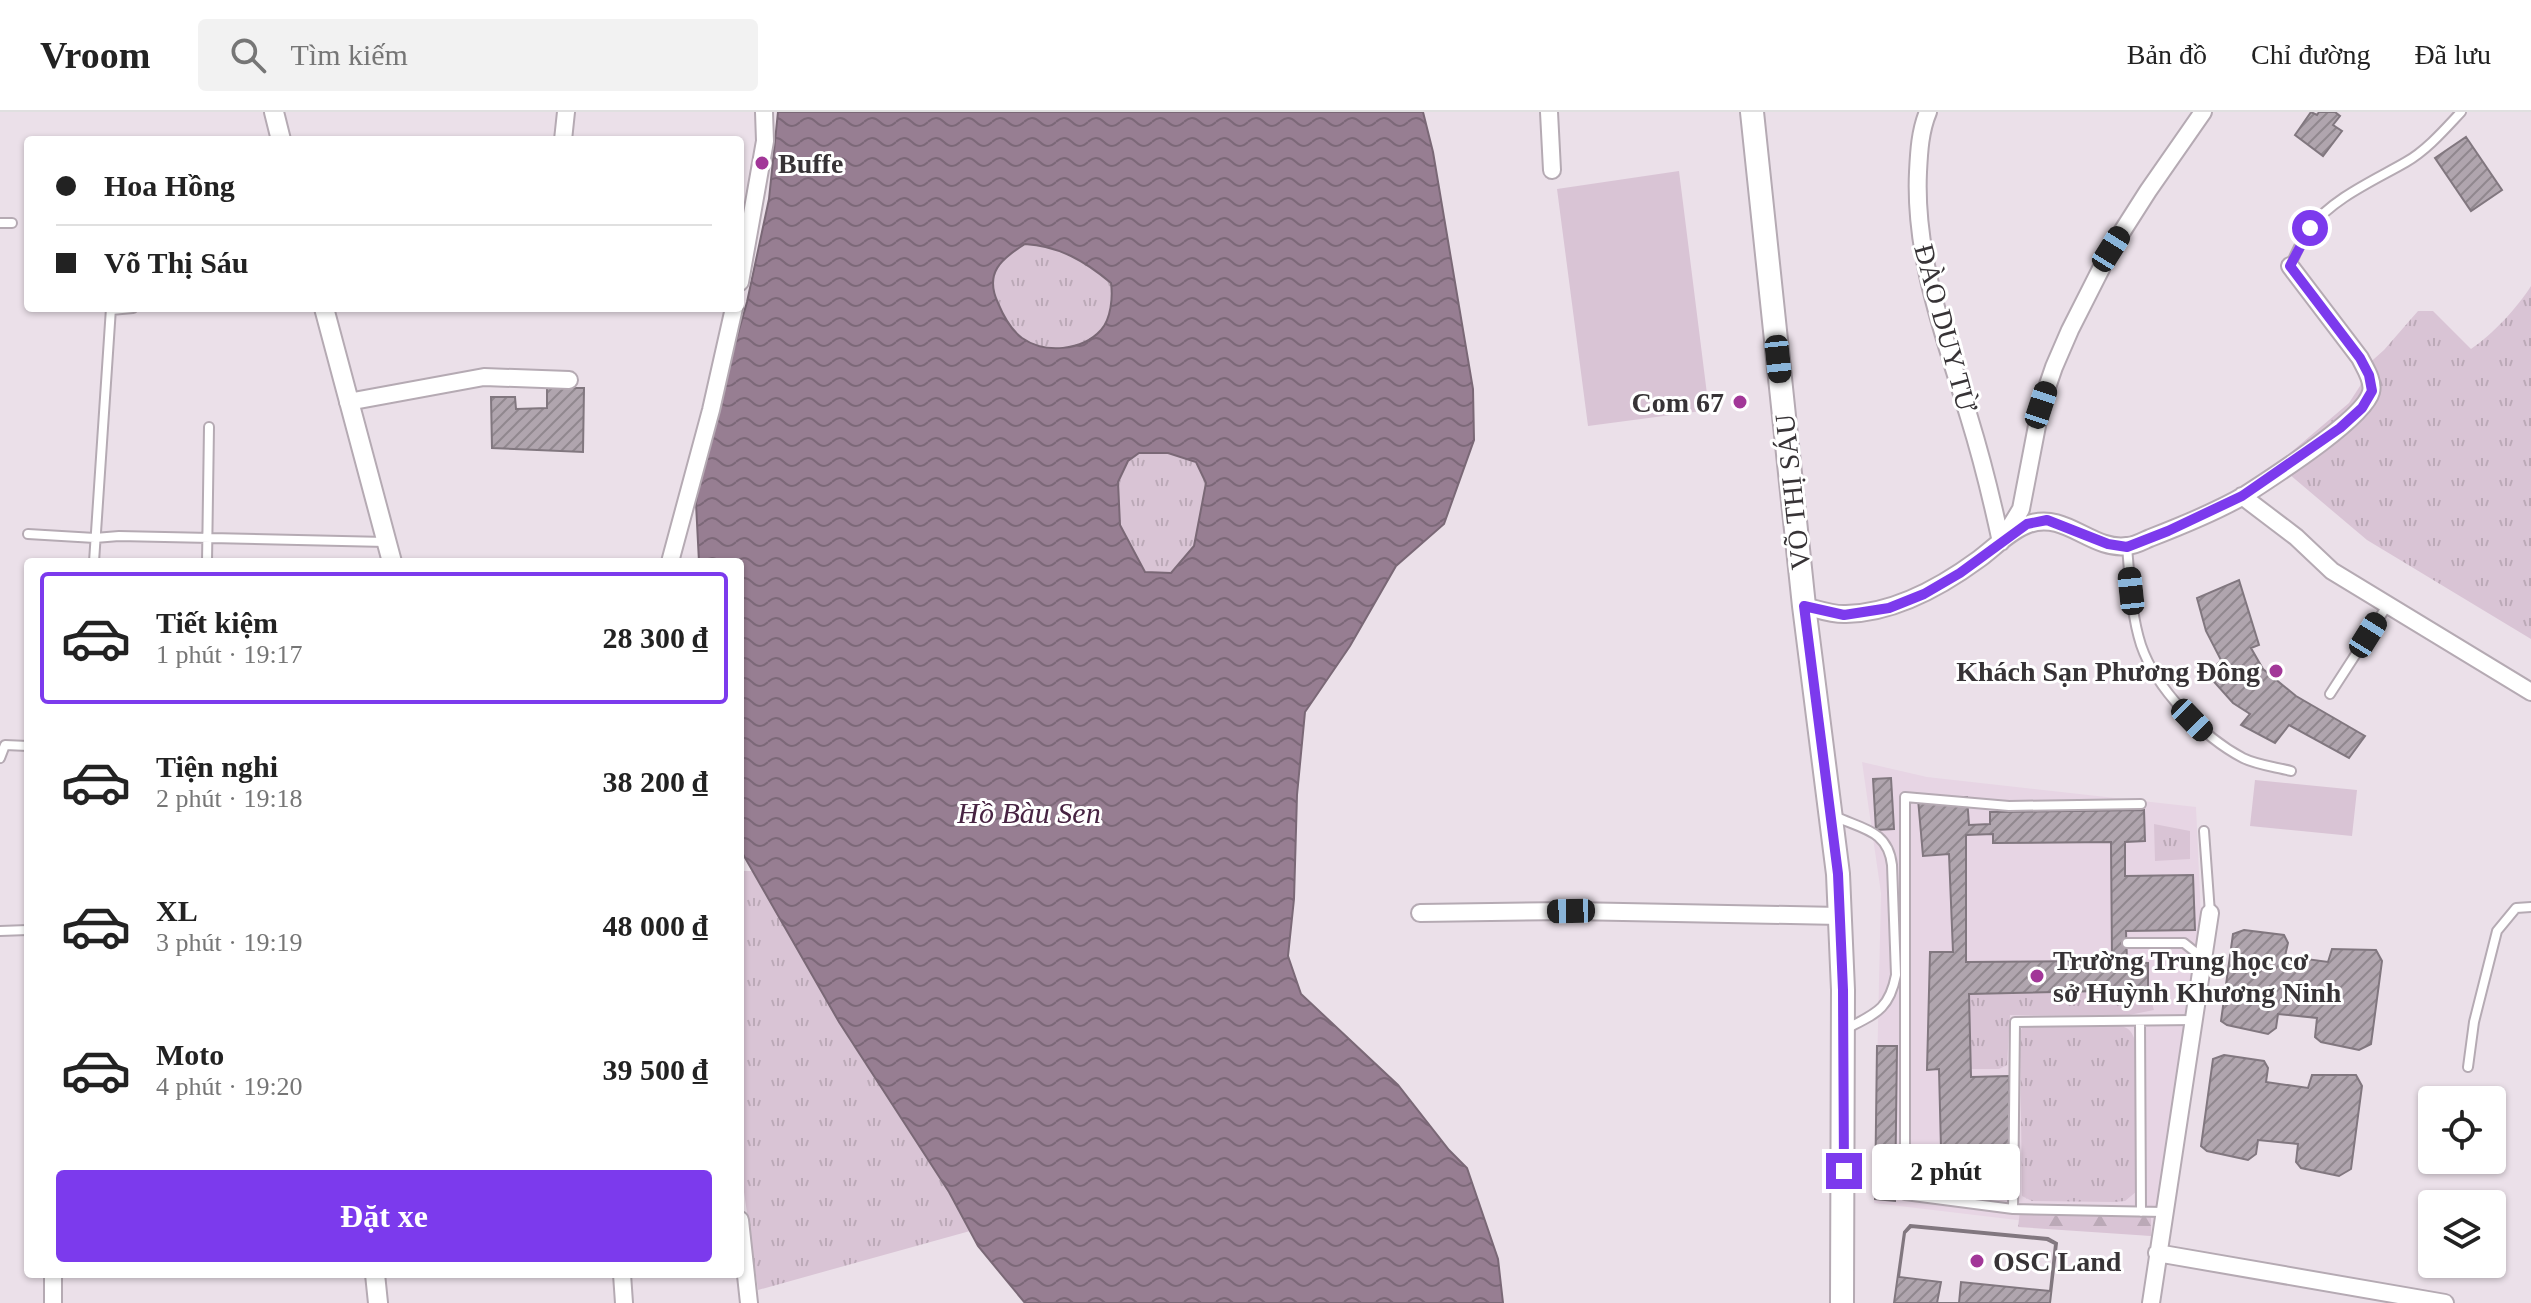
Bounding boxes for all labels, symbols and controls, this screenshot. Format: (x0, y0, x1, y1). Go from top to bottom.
search box (198, 19, 758, 91)
icon: search (226, 33, 270, 77)
text: Vroom (40, 34, 150, 76)
text: Tìm kiếm (290, 38, 408, 71)
text: Bản đồ (2127, 39, 2207, 70)
text: Chỉ đường (2251, 39, 2370, 70)
text: Đã lưu (2414, 39, 2491, 70)
place label: Buffe (778, 148, 843, 179)
marker: Buffe (753, 154, 771, 172)
text: Hoa Hồng (104, 169, 235, 202)
route start (2292, 210, 2328, 246)
car (2088, 222, 2134, 276)
street label: ĐÀO DUY TỪ (1908, 241, 1983, 416)
text: Võ Thị Sáu (104, 246, 249, 279)
car (1764, 334, 1792, 384)
car (2022, 378, 2060, 432)
place label: Com 67 (1631, 387, 1724, 418)
marker: Com 67 (1731, 393, 1749, 411)
street label: VÕ THỊ SÁU (1769, 412, 1816, 571)
car (2117, 566, 2145, 616)
icon: car (60, 602, 132, 674)
text: Tiết kiệm (156, 606, 278, 639)
car (2345, 608, 2391, 662)
text: 28 300 ₫ (603, 621, 708, 654)
text: 1 phút · 19:17 (156, 640, 303, 669)
place label: Khách Sạn Phương Đông (1956, 656, 2260, 687)
marker: Khách Sạn Phương Đông (2267, 662, 2285, 680)
car (2167, 694, 2217, 746)
icon: car (60, 746, 132, 818)
text: Tiện nghi (156, 750, 278, 783)
text: 38 200 ₫ (603, 765, 708, 798)
text: 2 phút · 19:18 (156, 784, 303, 813)
water label: Hồ Bàu Sen (956, 796, 1101, 829)
icon: car (60, 890, 132, 962)
text: XL (156, 894, 198, 927)
car (1547, 899, 1595, 923)
text: 48 000 ₫ (603, 909, 708, 942)
text: 3 phút · 19:19 (156, 928, 303, 957)
place label: Trường Trung học cơ sở Huỳnh Khương Ninh (2053, 945, 2342, 1008)
marker: Trường Trung học cơ sở Huỳnh Khương Ninh (2028, 967, 2046, 985)
icon: car (60, 1034, 132, 1106)
text: Moto (156, 1038, 224, 1071)
text: 39 500 ₫ (603, 1053, 708, 1086)
text: 4 phút · 19:20 (156, 1072, 303, 1101)
map controls (2418, 1086, 2506, 1278)
button: locate (2418, 1086, 2506, 1174)
callout: 2 phút (1872, 1143, 2020, 1199)
route end (1826, 1153, 1862, 1189)
text: 2 phút (1910, 1157, 1982, 1186)
button: Đặt xe (56, 1170, 712, 1262)
button: layers (2418, 1190, 2506, 1278)
place label: OSC Land (1993, 1246, 2122, 1277)
marker: OSC Land (1968, 1252, 1986, 1270)

